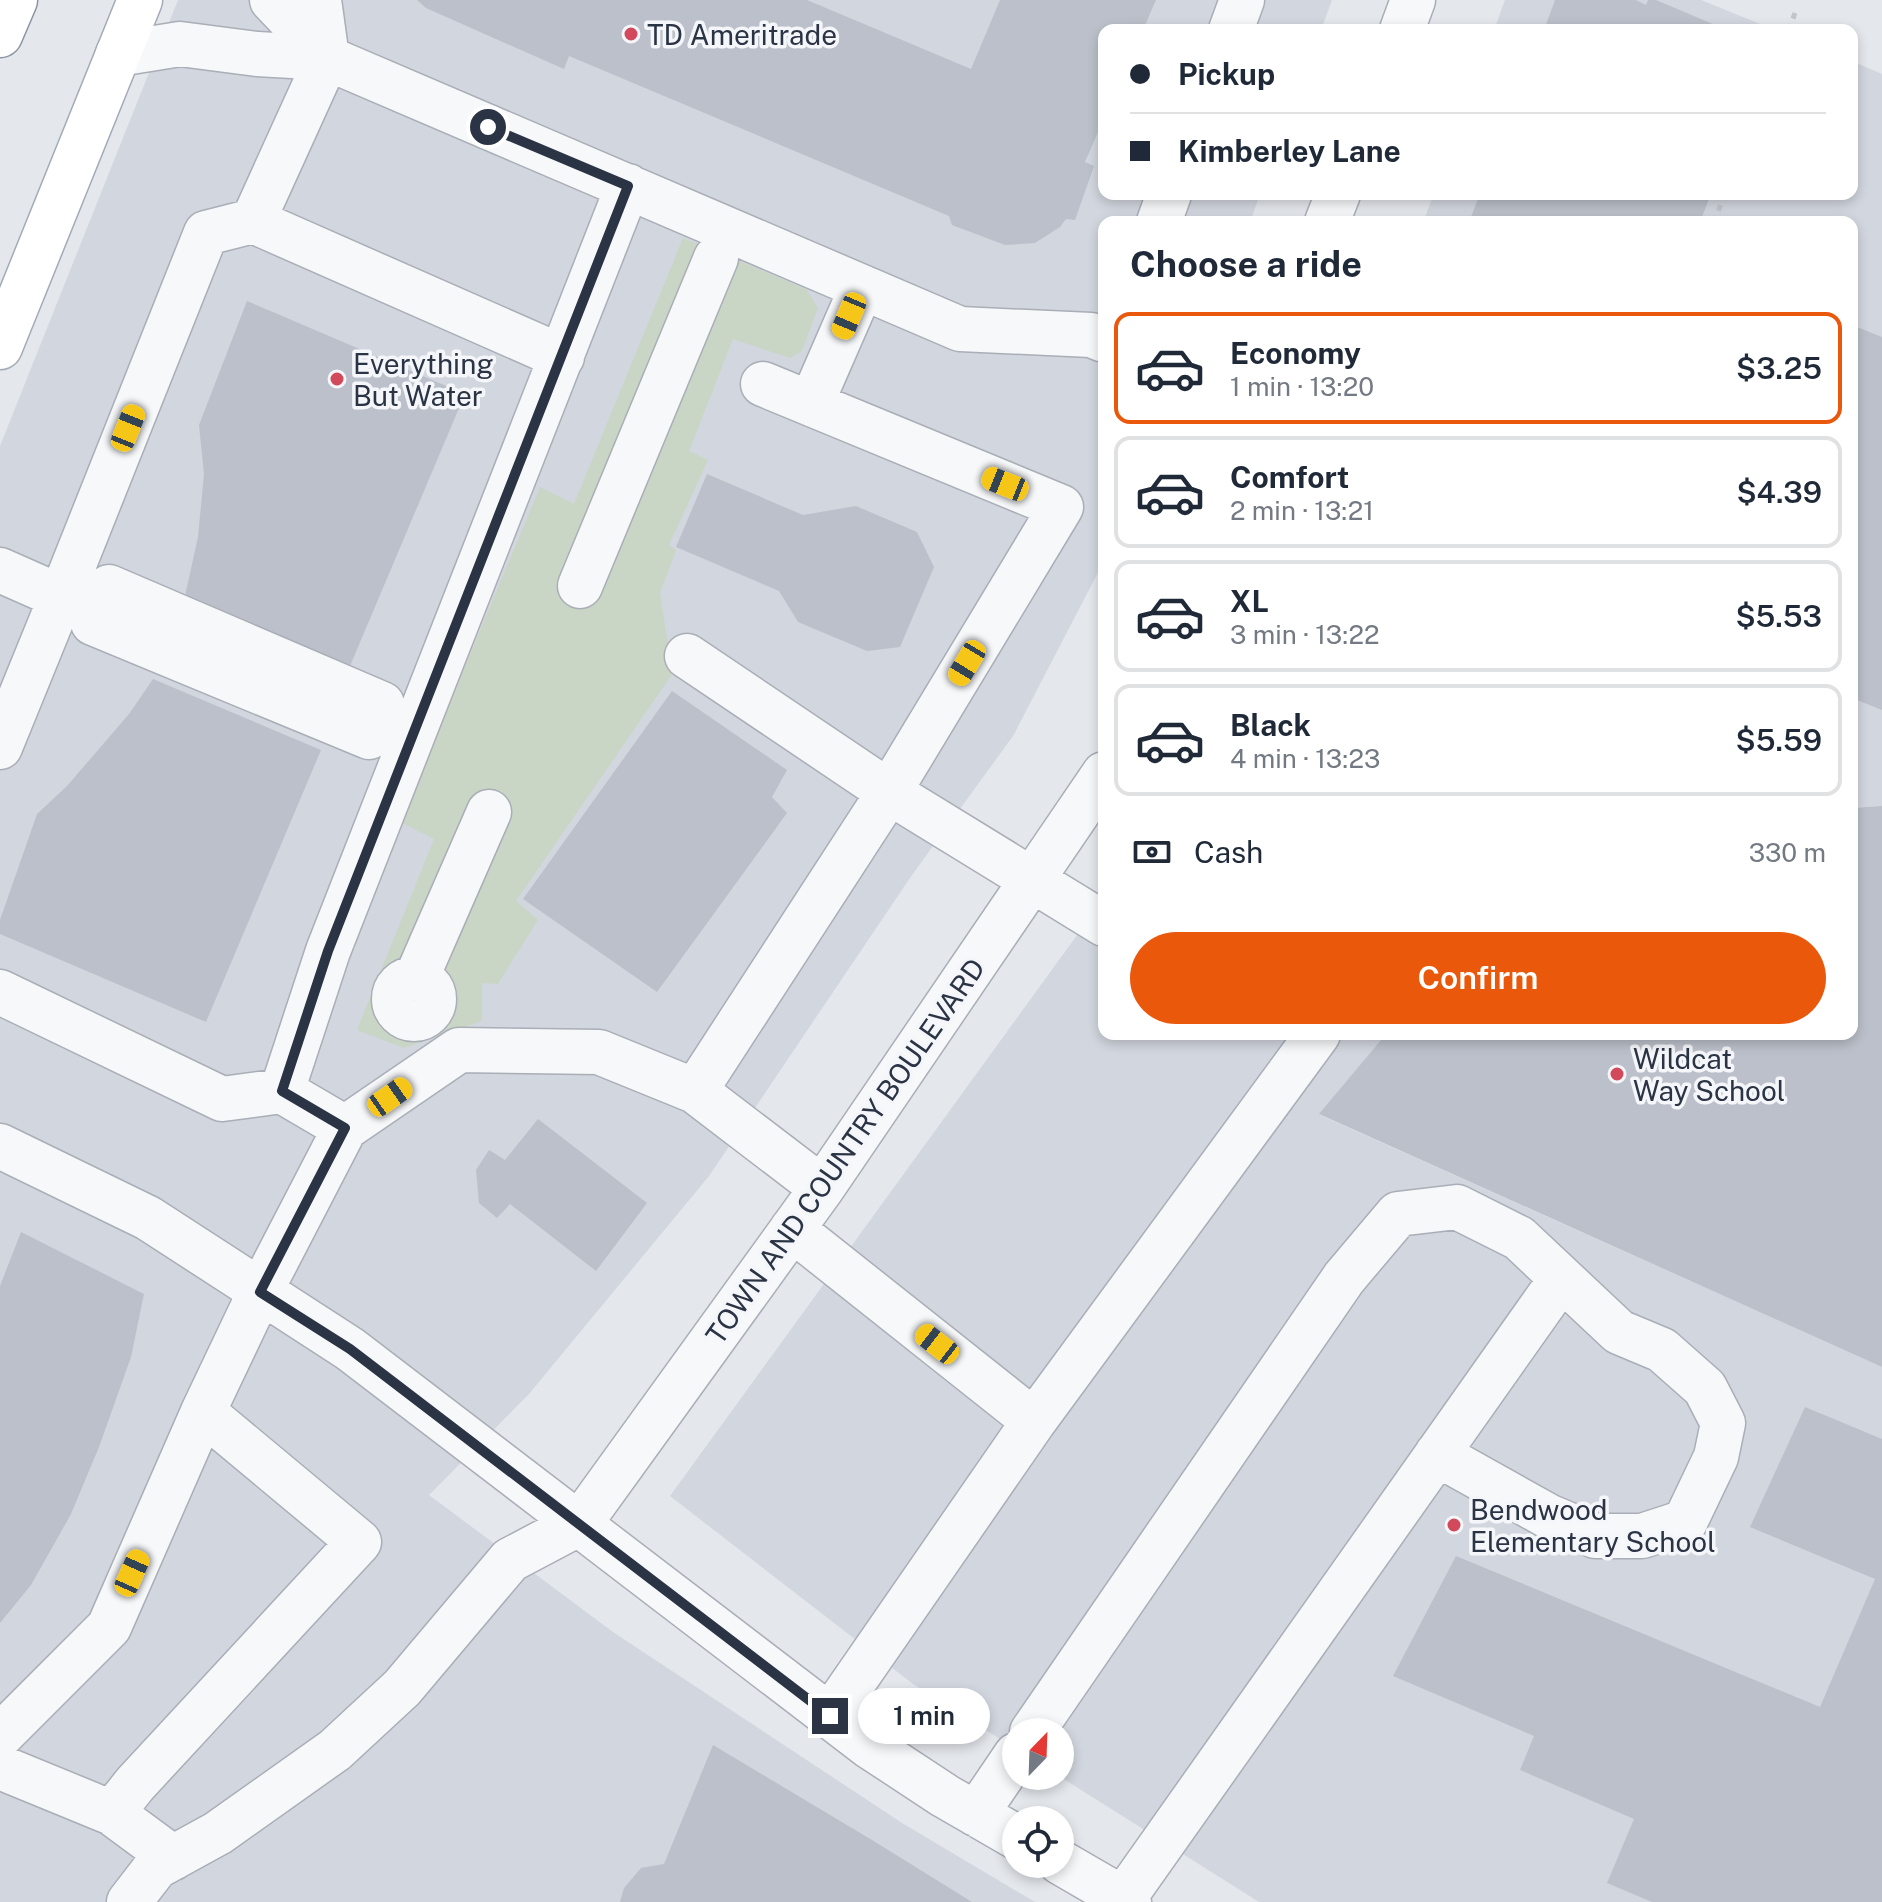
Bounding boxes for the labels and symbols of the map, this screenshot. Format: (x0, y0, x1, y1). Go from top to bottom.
place label: TD Ameritrade (647, 18, 837, 51)
marker: TD Ameritrade (622, 25, 640, 43)
route start (470, 109, 506, 145)
car (829, 289, 869, 343)
place label: Everything But Water (353, 347, 494, 412)
marker: Everything But Water (328, 370, 346, 388)
car (108, 401, 148, 455)
car (978, 464, 1032, 504)
car (944, 636, 990, 690)
street label: TOWN AND COUNTRY BOULEVARD (699, 952, 991, 1350)
place label: Wildcat Way School (1633, 1042, 1785, 1107)
marker: Wildcat Way School (1608, 1065, 1626, 1083)
car (363, 1073, 417, 1121)
car (911, 1320, 963, 1368)
place label: Bendwood Elementary School (1470, 1493, 1716, 1558)
marker: Bendwood Elementary School (1445, 1516, 1463, 1534)
car (111, 1546, 153, 1600)
callout: 1 min (858, 1688, 990, 1744)
route end (812, 1698, 848, 1734)
north arrow (1002, 1718, 1074, 1790)

